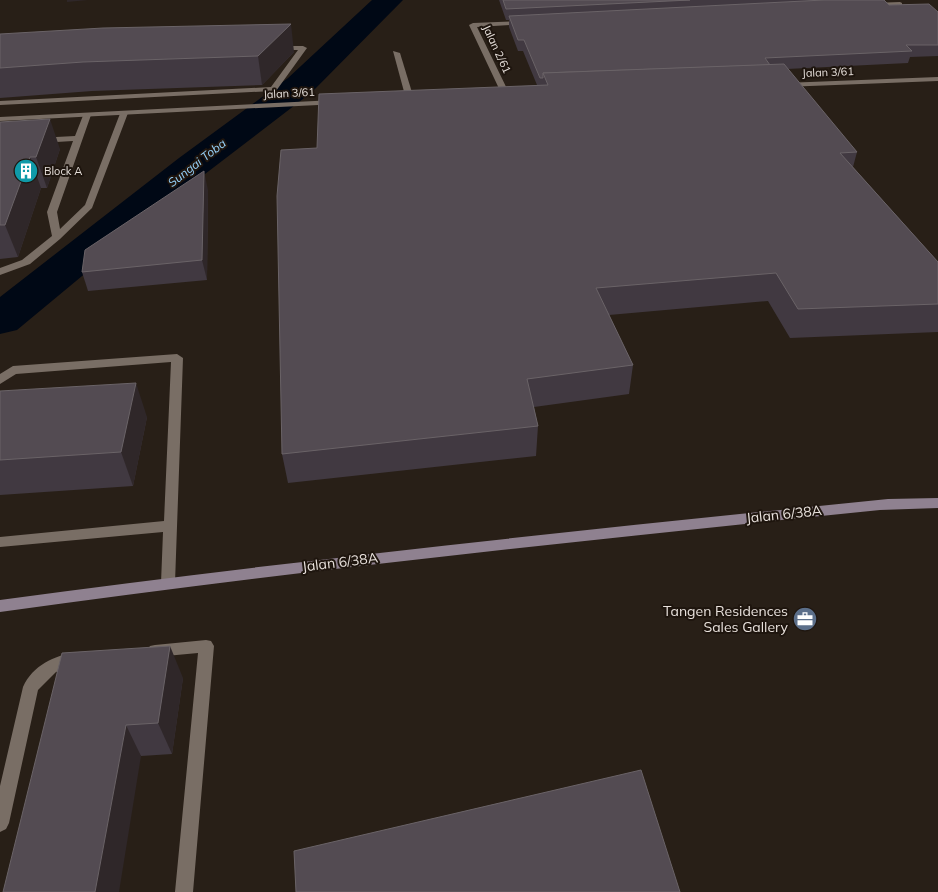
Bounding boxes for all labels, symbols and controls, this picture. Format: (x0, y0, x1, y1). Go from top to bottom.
street label: Jalan 2/61 (480, 23, 514, 75)
street label: Jalan 3/61 (802, 64, 854, 80)
street label: Jalan 3/61 (263, 85, 315, 101)
water label: Sungai Toba (165, 135, 229, 190)
building icon: Block A (13, 158, 39, 184)
place label: Block A (44, 164, 82, 178)
street label: Jalan 6/38A (745, 501, 823, 527)
street label: Jalan 6/38A (301, 548, 380, 576)
place label: Tangen Residences Sales Gallery (663, 602, 789, 636)
office icon: Tangen Residences Sales Gallery (792, 606, 818, 632)

